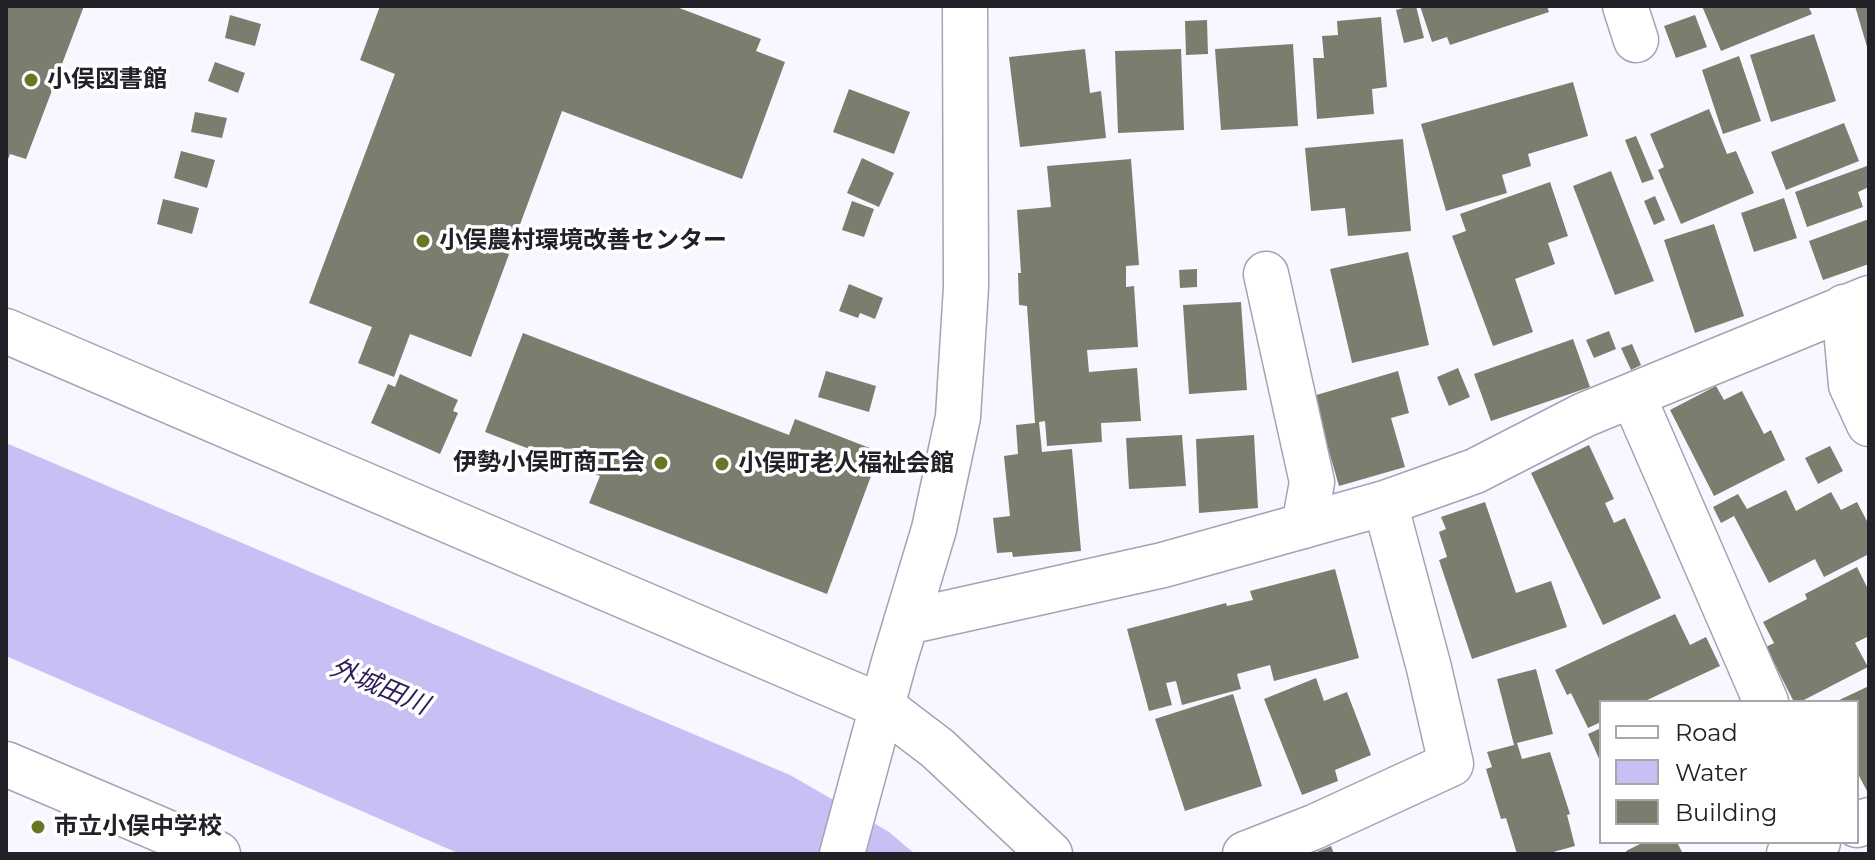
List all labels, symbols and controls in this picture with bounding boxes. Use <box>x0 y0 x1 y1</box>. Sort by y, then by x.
place label: 小俣図書館 <box>47 66 167 94</box>
marker: 小俣図書館 <box>22 71 40 89</box>
place label: 小俣農村環境改善センター <box>439 227 727 255</box>
marker: 小俣農村環境改善センター <box>414 232 432 250</box>
place label: 伊勢小俣町商工会 <box>453 449 645 477</box>
place label: 小俣町老人福祉会館 <box>738 450 954 478</box>
marker: 伊勢小俣町商工会 <box>652 454 670 472</box>
marker: 小俣町老人福祉会館 <box>713 455 731 473</box>
water label: 外城田川 <box>325 652 433 722</box>
legend <box>1599 700 1859 844</box>
text: Road <box>1675 718 1738 747</box>
text: Water <box>1675 758 1748 787</box>
text: Building <box>1675 798 1778 827</box>
place label: 市立小俣中学校 <box>54 813 222 841</box>
marker: 市立小俣中学校 <box>29 818 47 836</box>

